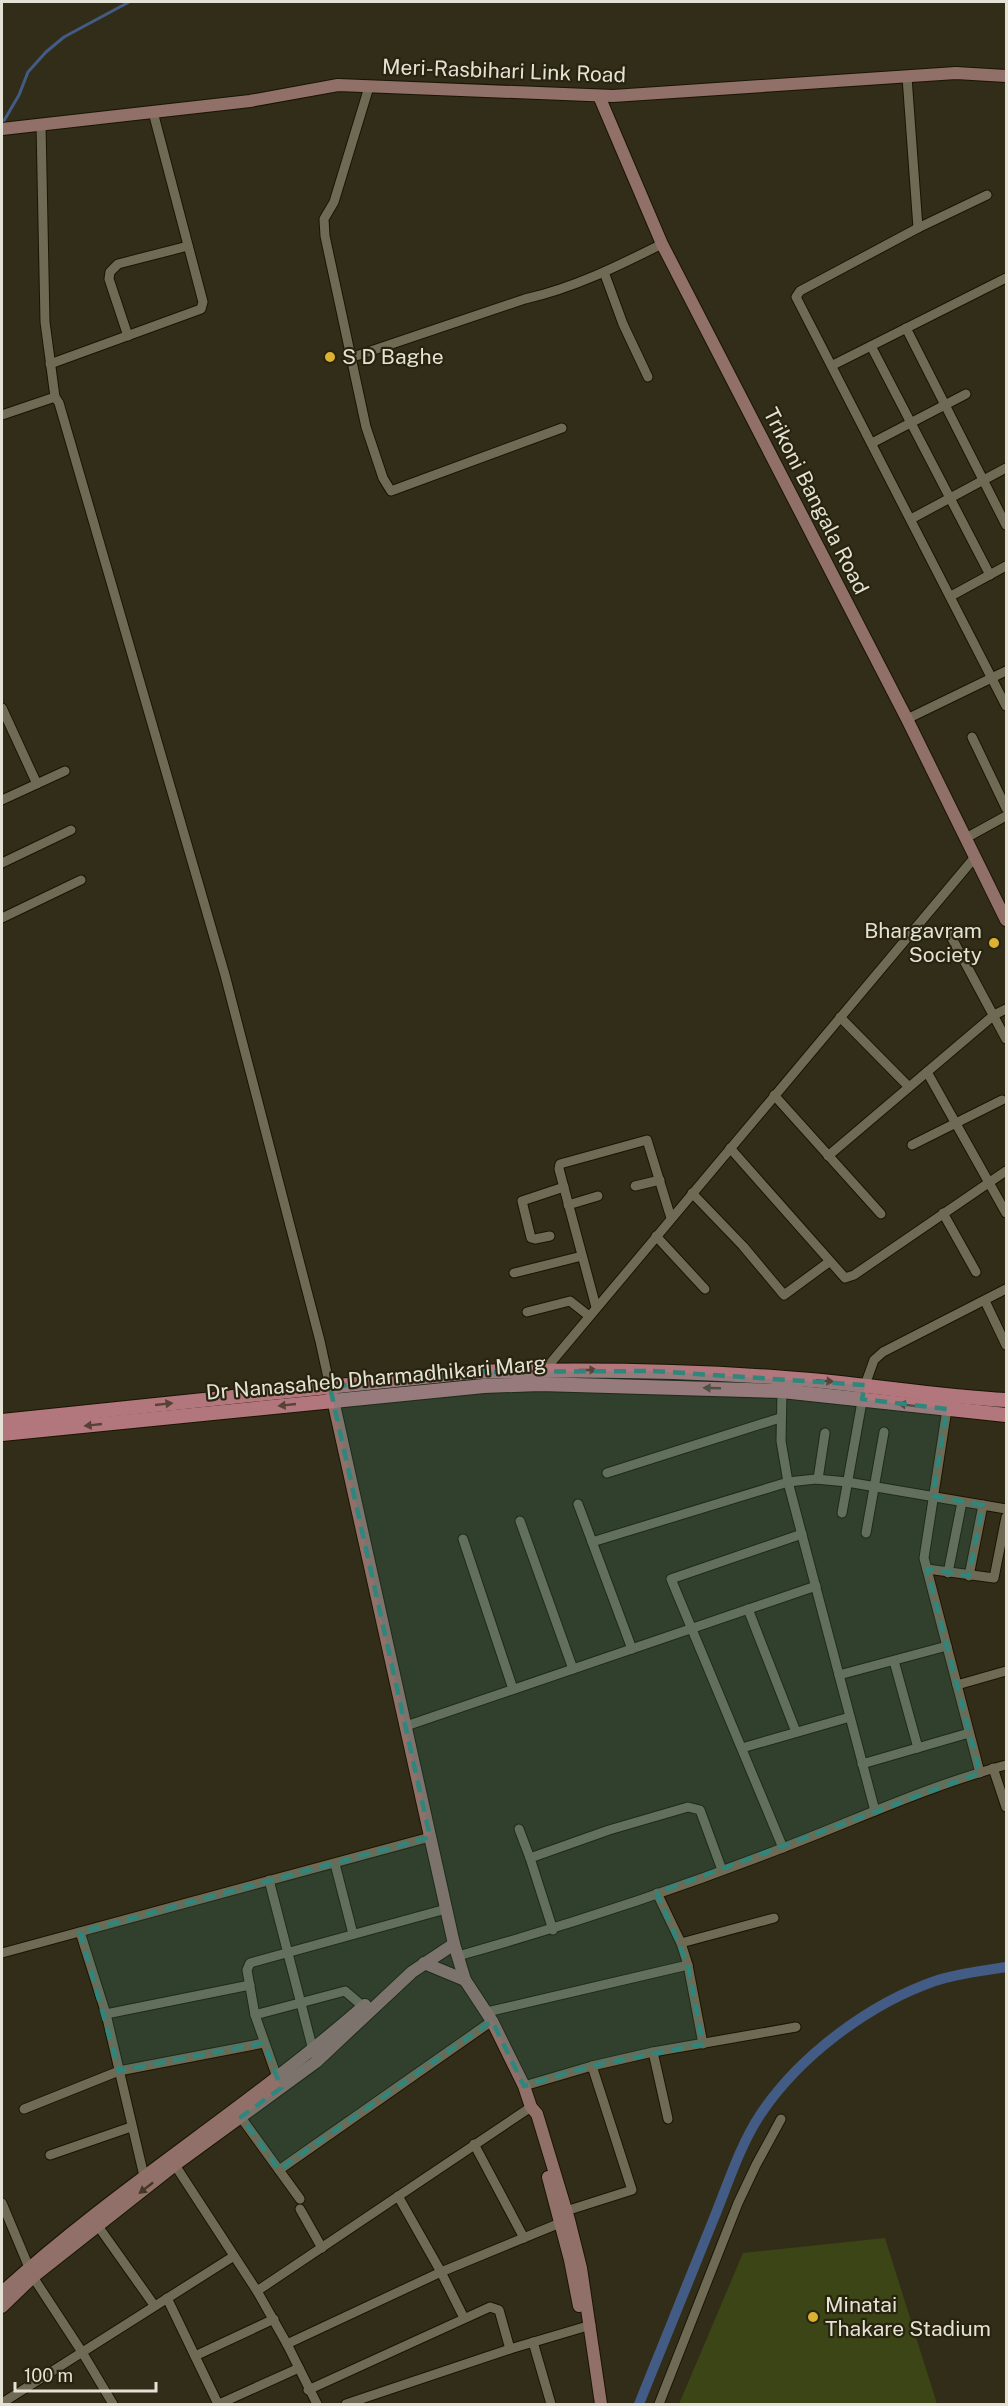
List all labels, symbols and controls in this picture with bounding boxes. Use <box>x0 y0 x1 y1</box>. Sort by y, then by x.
street label: Meri-Rasbihari Link Road <box>382 54 626 87</box>
place label: S D Baghe <box>342 344 444 369</box>
marker: S D Baghe <box>323 350 337 364</box>
street label: Trikoni Bangala Road <box>759 403 874 598</box>
place label: Bhargavram Society <box>864 918 982 967</box>
marker: Bhargavram Society <box>987 936 1001 950</box>
street label: Dr Nanasaheb Dharmadhikari Marg <box>205 1350 547 1405</box>
one-way arrow <box>579 1365 598 1375</box>
one-way arrow <box>816 1376 835 1386</box>
one-way arrow <box>703 1384 722 1393</box>
one-way arrow <box>155 1399 174 1409</box>
one-way arrow <box>278 1400 297 1410</box>
one-way arrow <box>897 1400 916 1409</box>
one-way arrow <box>84 1420 103 1430</box>
one-way arrow <box>138 2182 153 2194</box>
place label: Minatai Thakare Stadium <box>825 2292 991 2341</box>
marker: Minatai Thakare Stadium <box>806 2310 820 2324</box>
scale bar <box>15 2355 156 2393</box>
text: 100 m <box>24 2365 73 2386</box>

